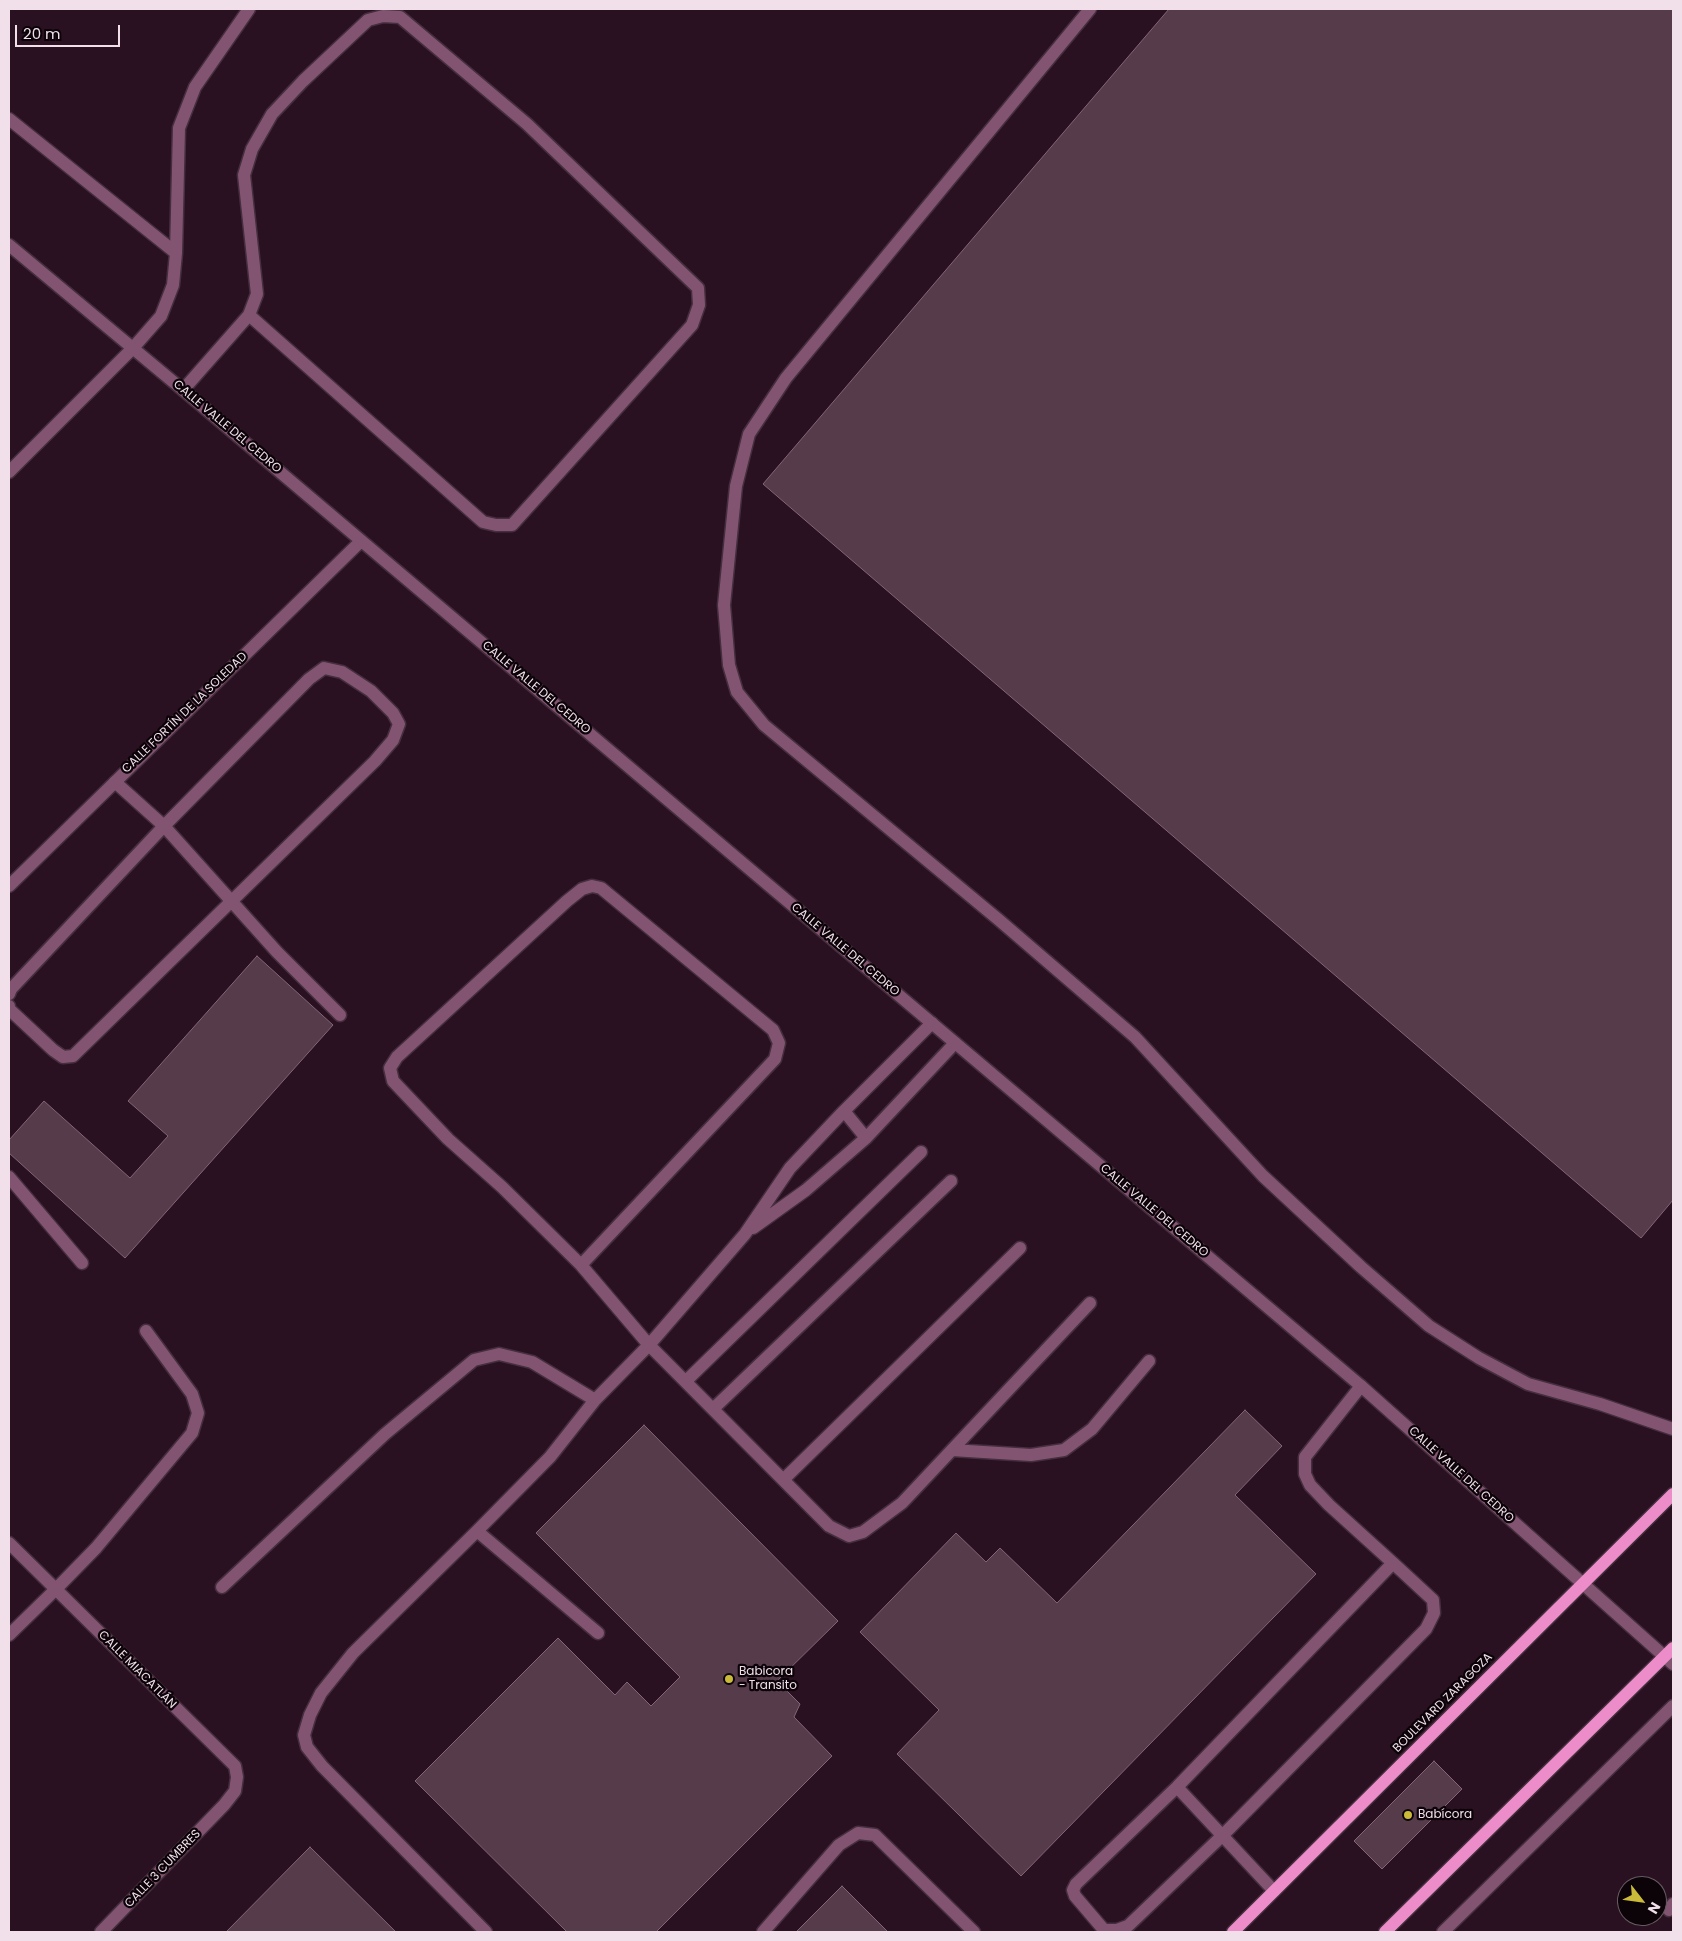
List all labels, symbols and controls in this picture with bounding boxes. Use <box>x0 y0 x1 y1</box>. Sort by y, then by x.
scale bar <box>18 15 122 47</box>
text: 20 m <box>23 23 61 44</box>
street label: CALLE VALLE DEL CEDRO <box>170 378 284 476</box>
street label: CALLE VALLE DEL CEDRO <box>479 639 593 737</box>
street label: CALLE FORTÍN DE LA SOLEDAD <box>120 649 250 777</box>
street label: CALLE VALLE DEL CEDRO <box>788 901 902 999</box>
street label: CALLE VALLE DEL CEDRO <box>1097 1162 1211 1260</box>
street label: CALLE VALLE DEL CEDRO <box>1405 1424 1517 1526</box>
street label: CALLE MIACATLÁN <box>95 1628 179 1712</box>
street label: BOULEVARD ZARAGOZA <box>1390 1650 1496 1756</box>
place label: Babicora - Transito <box>739 1665 797 1693</box>
marker: Babicora - Transito <box>723 1673 735 1685</box>
place label: Babícora <box>1418 1808 1472 1822</box>
marker: Babícora <box>1402 1809 1414 1821</box>
street label: CALLE 3 CUMBRES <box>122 1827 204 1911</box>
north arrow <box>1617 1876 1667 1926</box>
text: N <box>1643 1898 1665 1918</box>

